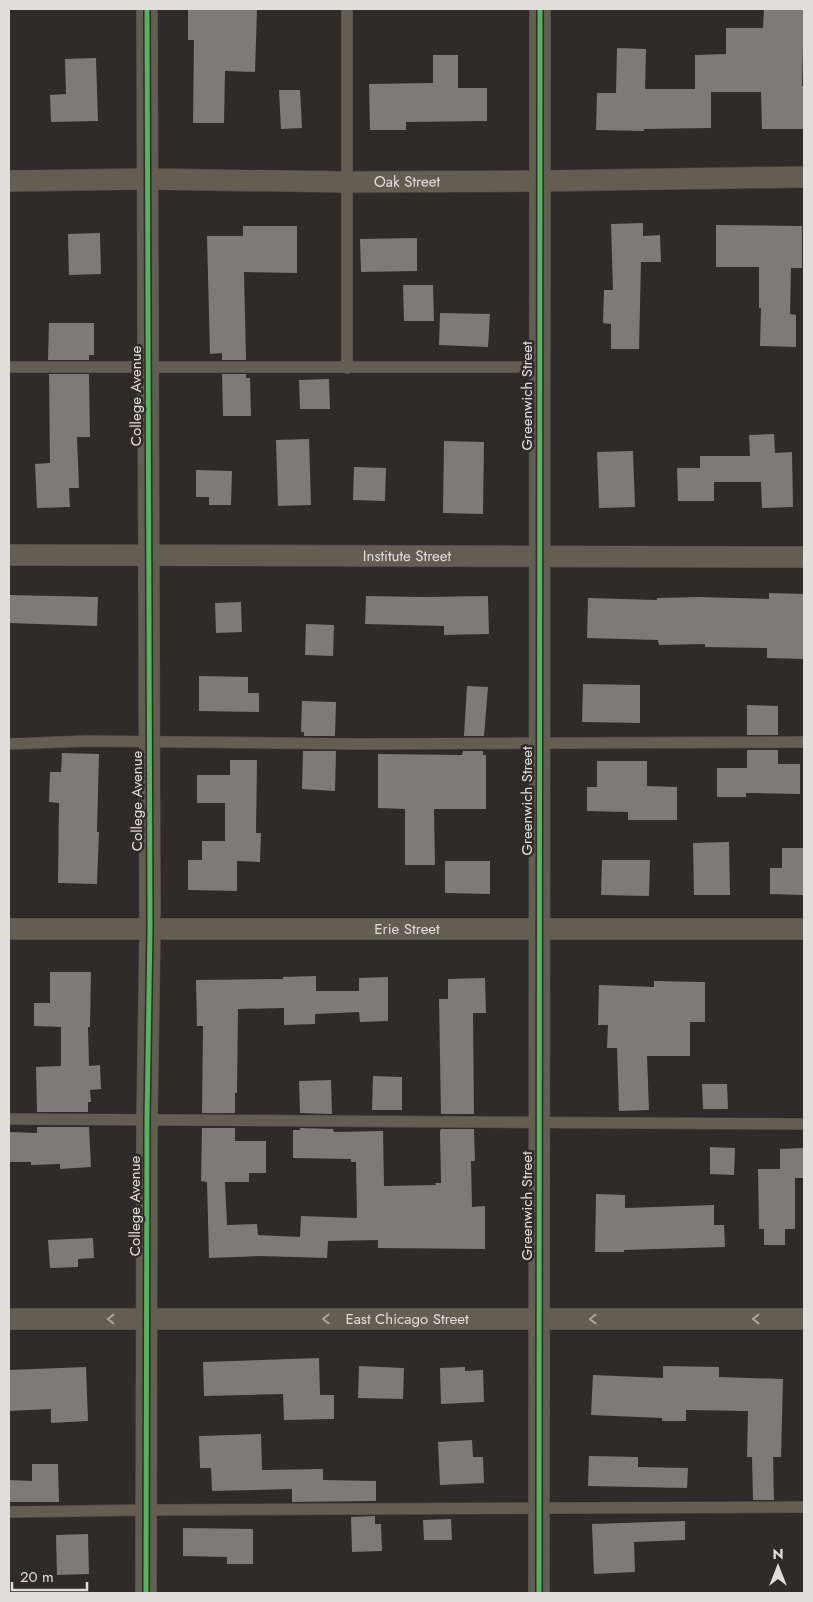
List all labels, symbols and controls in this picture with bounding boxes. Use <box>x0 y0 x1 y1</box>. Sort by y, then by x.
street label: Oak Street <box>374 171 440 193</box>
street label: Greenwich Street <box>516 341 538 451</box>
street label: College Avenue <box>125 345 147 446</box>
street label: Institute Street <box>363 545 452 567</box>
street label: Greenwich Street <box>516 746 538 856</box>
street label: College Avenue <box>126 750 148 851</box>
street label: Erie Street <box>374 918 440 940</box>
street label: Greenwich Street <box>516 1151 538 1261</box>
street label: College Avenue <box>124 1155 146 1256</box>
street label: East Chicago Street <box>345 1308 469 1330</box>
one-way arrow <box>106 1314 114 1324</box>
one-way arrow <box>321 1314 329 1324</box>
one-way arrow <box>589 1314 596 1324</box>
one-way arrow <box>751 1314 759 1324</box>
north arrow <box>753 1542 803 1592</box>
text: N <box>772 1544 784 1564</box>
scale bar <box>12 1560 88 1592</box>
text: 20 m <box>20 1566 54 1588</box>

